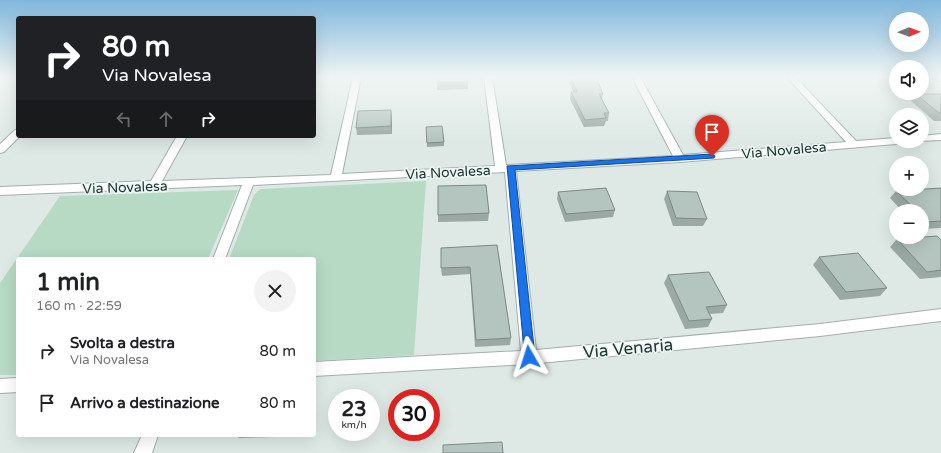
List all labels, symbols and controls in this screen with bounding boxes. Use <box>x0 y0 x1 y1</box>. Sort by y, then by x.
north arrow <box>889 12 929 52</box>
map controls <box>889 12 929 244</box>
text: 80 m <box>102 30 170 64</box>
icon: right <box>36 32 88 84</box>
button: sound <box>889 60 929 100</box>
text: Via Novalesa <box>102 64 212 86</box>
icon: left <box>113 108 135 130</box>
icon: ahead <box>155 108 177 130</box>
icon: right <box>197 108 219 130</box>
button: layers <box>889 108 929 148</box>
pin <box>695 115 729 156</box>
icon: arrive <box>701 121 723 143</box>
street label: Via Novalesa <box>741 138 827 163</box>
button: + <box>889 156 929 196</box>
street label: Via Novalesa <box>405 162 491 183</box>
street label: Via Novalesa <box>82 178 168 197</box>
button: − <box>889 204 929 244</box>
text: 1 min <box>36 268 100 297</box>
button: close <box>254 270 296 312</box>
text: 160 m · 22:59 <box>36 298 122 314</box>
text: Svolta a destra <box>70 334 175 352</box>
street label: Via Venaria <box>582 334 674 363</box>
position arrow <box>508 336 550 378</box>
icon: right <box>36 340 58 362</box>
text: 80 m <box>259 342 296 360</box>
text: Via Novalesa <box>70 352 149 368</box>
speed limit sign: 30 <box>388 389 440 441</box>
icon: arrive <box>36 392 58 414</box>
text: Arrivo a destinazione <box>70 394 220 412</box>
text: 80 m <box>259 394 296 412</box>
text: 23 <box>341 398 367 422</box>
text: km/h <box>341 419 367 431</box>

